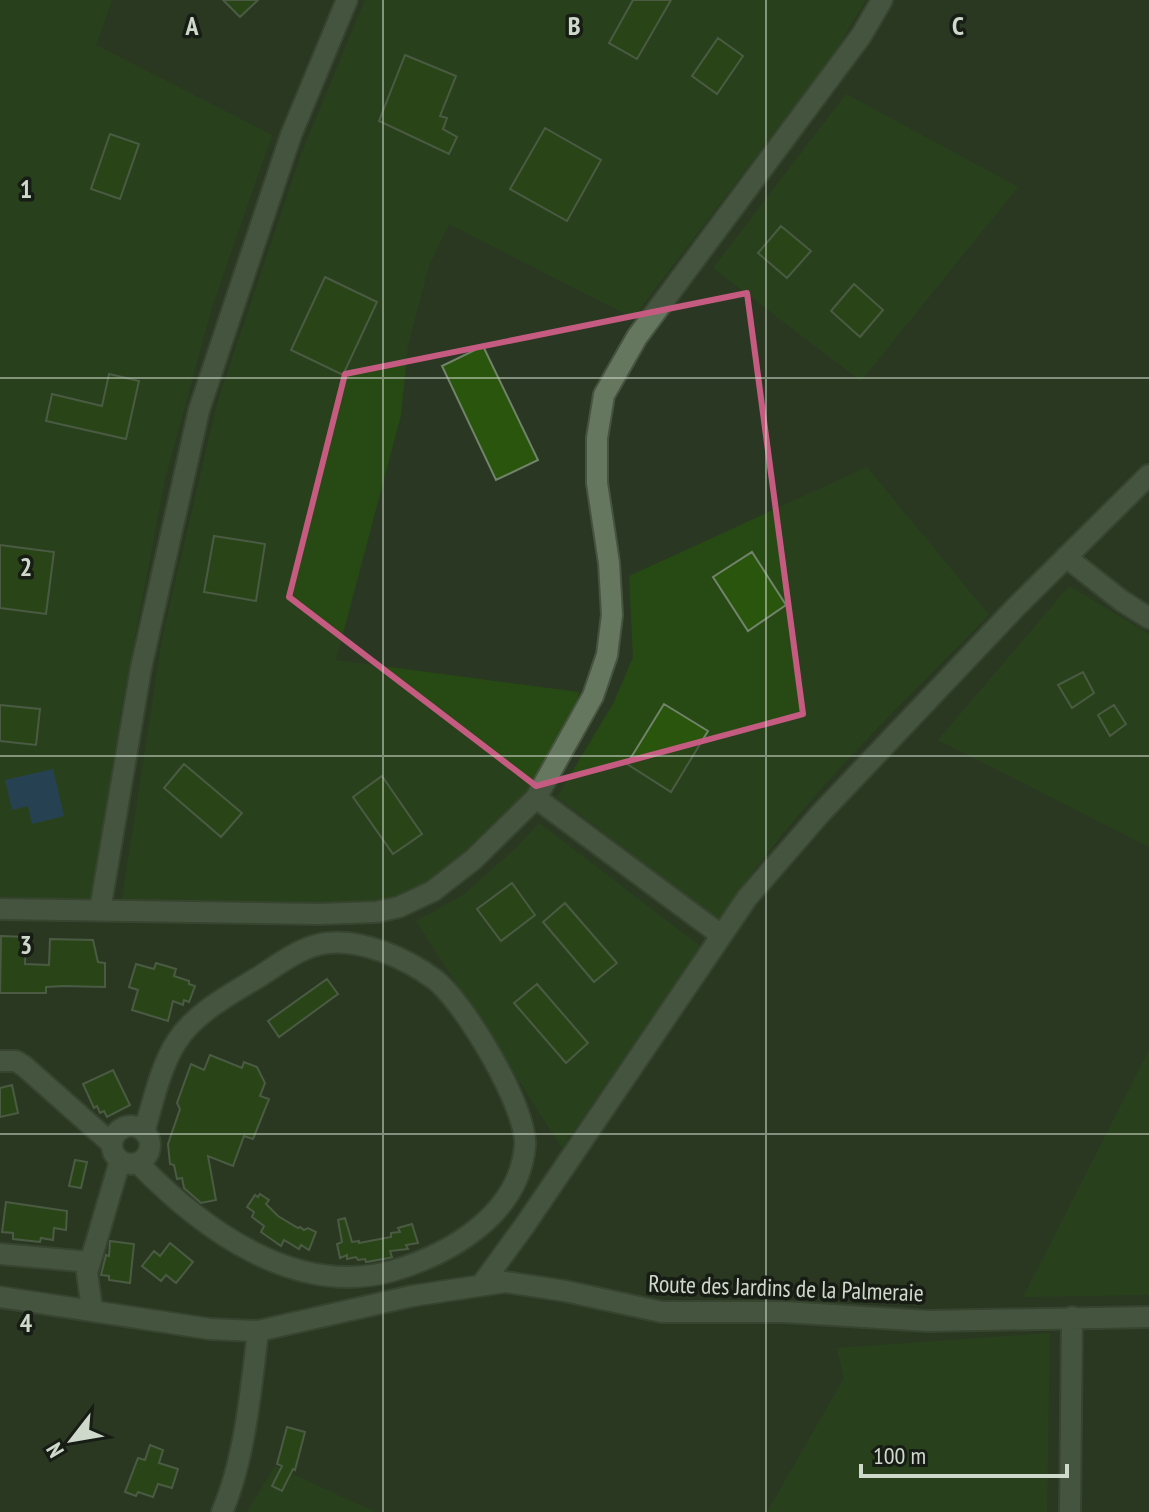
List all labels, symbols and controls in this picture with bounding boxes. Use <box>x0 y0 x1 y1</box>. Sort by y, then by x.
text: A <box>184 9 199 42</box>
text: B <box>568 9 581 42</box>
text: C <box>952 9 964 42</box>
text: 1 <box>20 172 32 205</box>
text: 2 <box>20 550 32 583</box>
text: 3 <box>20 928 32 961</box>
street label: Route des Jardins de la Palmeraie <box>648 1268 924 1308</box>
text: 4 <box>20 1306 33 1339</box>
north arrow <box>32 1400 112 1480</box>
scale bar <box>861 1428 1067 1478</box>
text: N <box>40 1438 70 1463</box>
text: 100 m <box>873 1440 926 1471</box>

